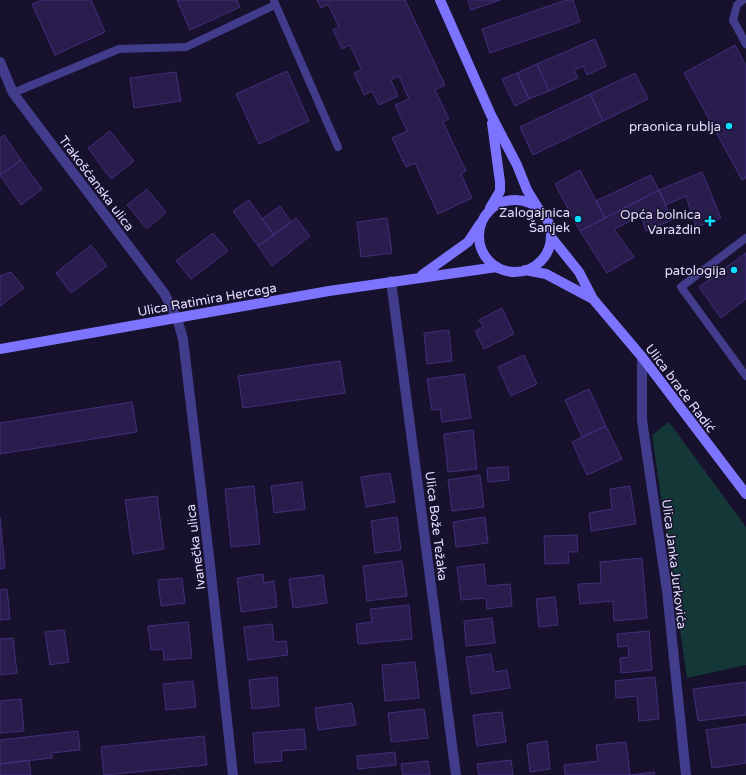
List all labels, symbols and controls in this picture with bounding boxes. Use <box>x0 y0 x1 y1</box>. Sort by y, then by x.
place label: praonica rublja <box>629 119 721 135</box>
marker: praonica rublja <box>724 121 734 131</box>
street label: Trakošćanska ulica <box>55 133 137 234</box>
place label: Zalogajnica Šanjek <box>499 205 570 236</box>
place label: Opća bolnica Varaždin <box>620 207 701 238</box>
marker: Zalogajnica Šanjek <box>573 214 583 224</box>
marker: Opća bolnica Varaždin <box>704 215 716 227</box>
place label: patologija <box>665 263 726 279</box>
marker: patologija <box>729 265 739 275</box>
street label: Ulica Ratimira Hercega <box>136 280 278 320</box>
street label: Ulica braće Radić <box>642 341 719 436</box>
street label: Ulica Bože Težaka <box>421 470 451 582</box>
street label: Ulica Janka Jurkovića <box>658 498 690 630</box>
street label: Ivanečka ulica <box>183 503 209 591</box>

